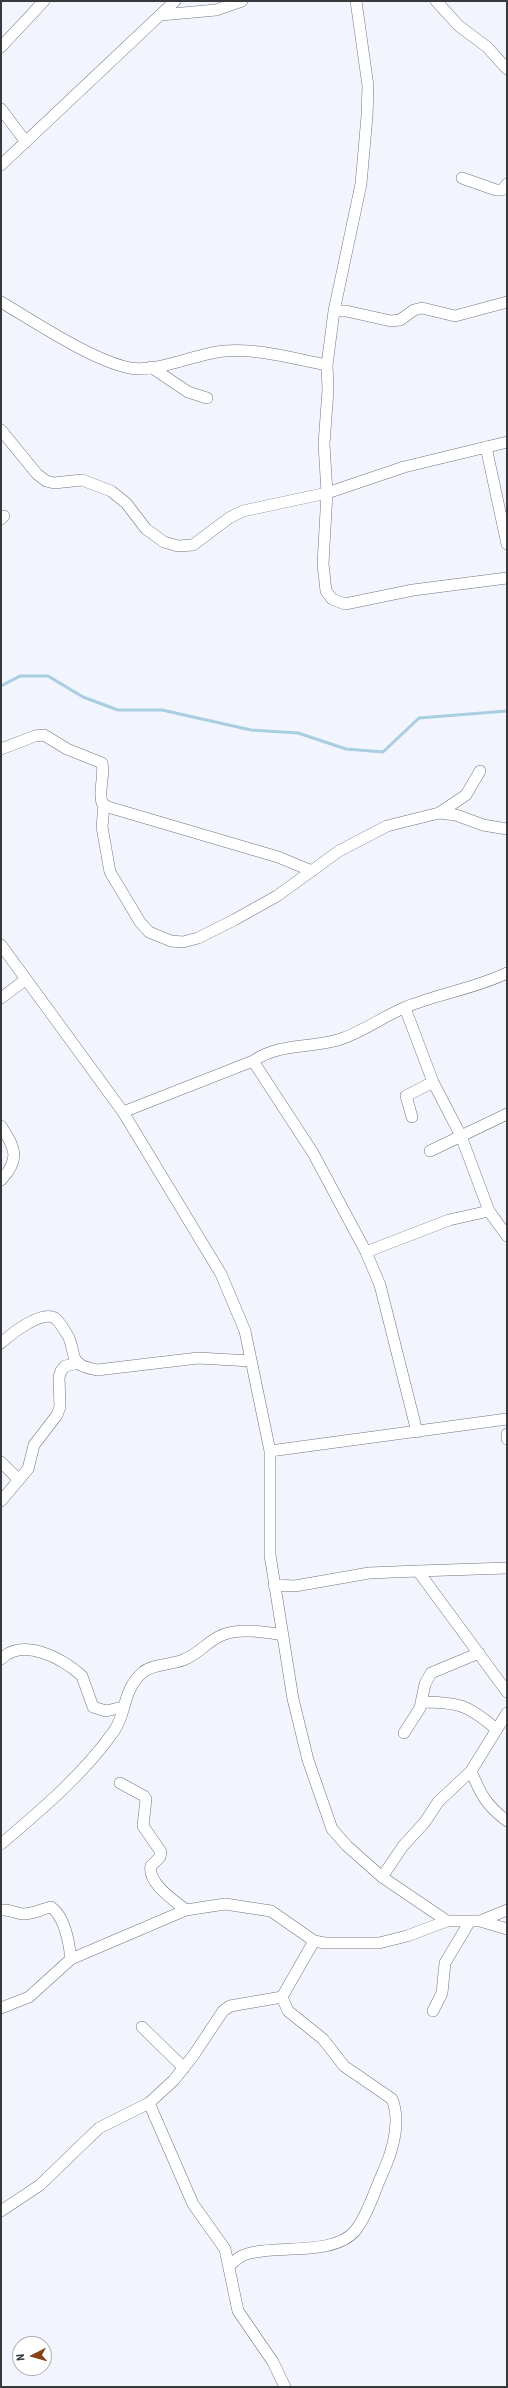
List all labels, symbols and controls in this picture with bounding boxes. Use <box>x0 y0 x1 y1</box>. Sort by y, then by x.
north arrow <box>12 2336 52 2376</box>
text: N <box>14 2353 27 2361</box>

